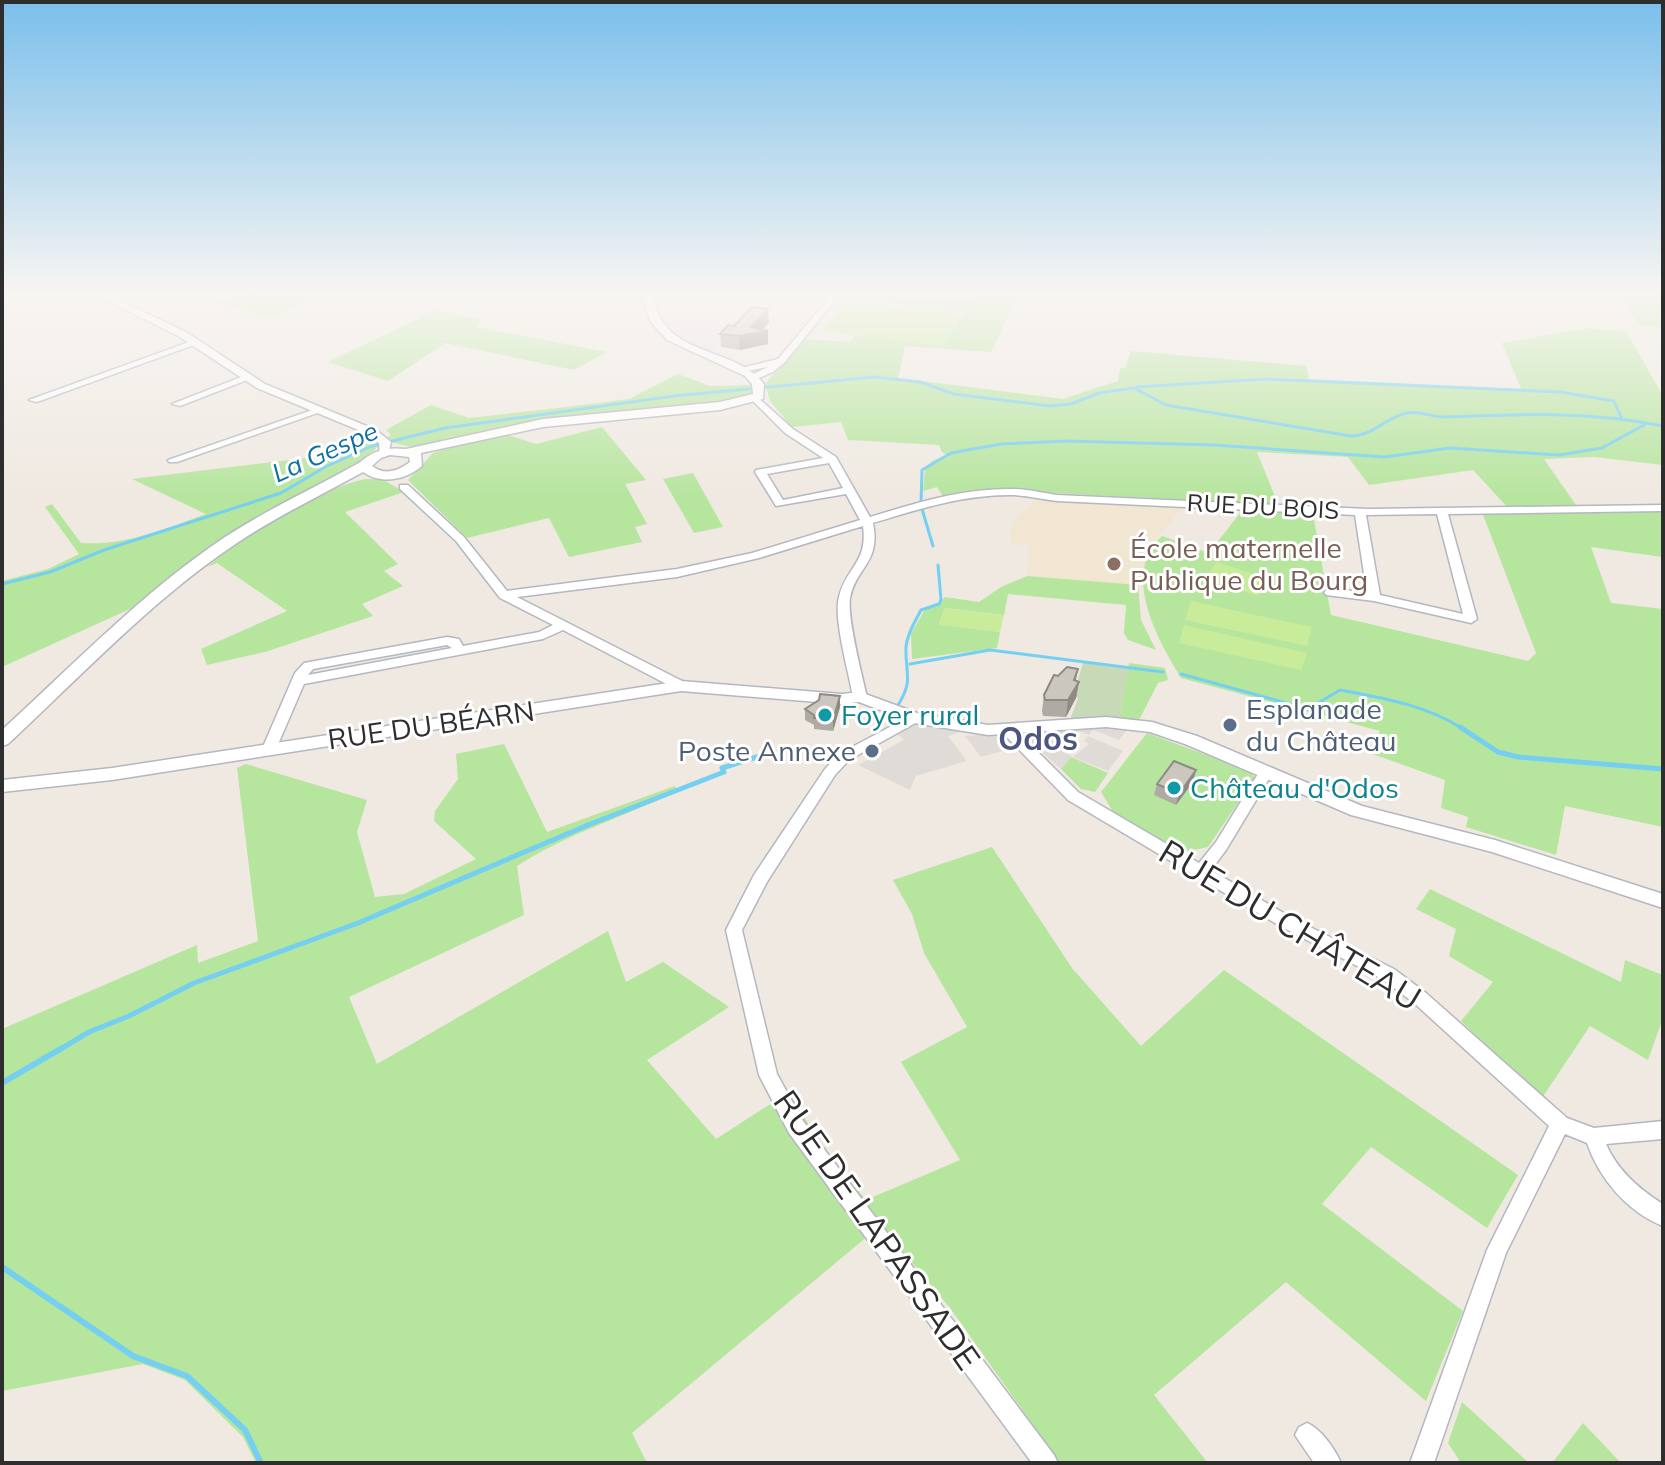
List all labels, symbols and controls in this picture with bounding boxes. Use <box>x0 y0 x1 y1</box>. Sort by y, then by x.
water label: La Gespe <box>267 414 383 489</box>
street label: RUE DU BOIS <box>1186 487 1340 525</box>
place label: École maternelle Publique du Bourg <box>1130 530 1368 597</box>
marker: École maternelle Publique du Bourg <box>1105 555 1123 573</box>
place label: Esplanade du Château <box>1246 691 1396 758</box>
street label: RUE DU BÉARN <box>325 693 536 756</box>
place label: Foyer rural <box>841 697 979 732</box>
marker: Foyer rural <box>816 706 834 724</box>
marker: Esplanade du Château <box>1221 716 1239 734</box>
district label: Odos <box>998 718 1078 758</box>
place label: Poste Annexe <box>678 733 856 768</box>
marker: Poste Annexe <box>863 742 881 760</box>
place label: Château d'Odos <box>1190 770 1399 805</box>
marker: Château d'Odos <box>1165 779 1183 797</box>
street label: RUE DU CHÂTEAU <box>1152 829 1429 1020</box>
street label: RUE DE LAPASSADE <box>765 1082 990 1378</box>

